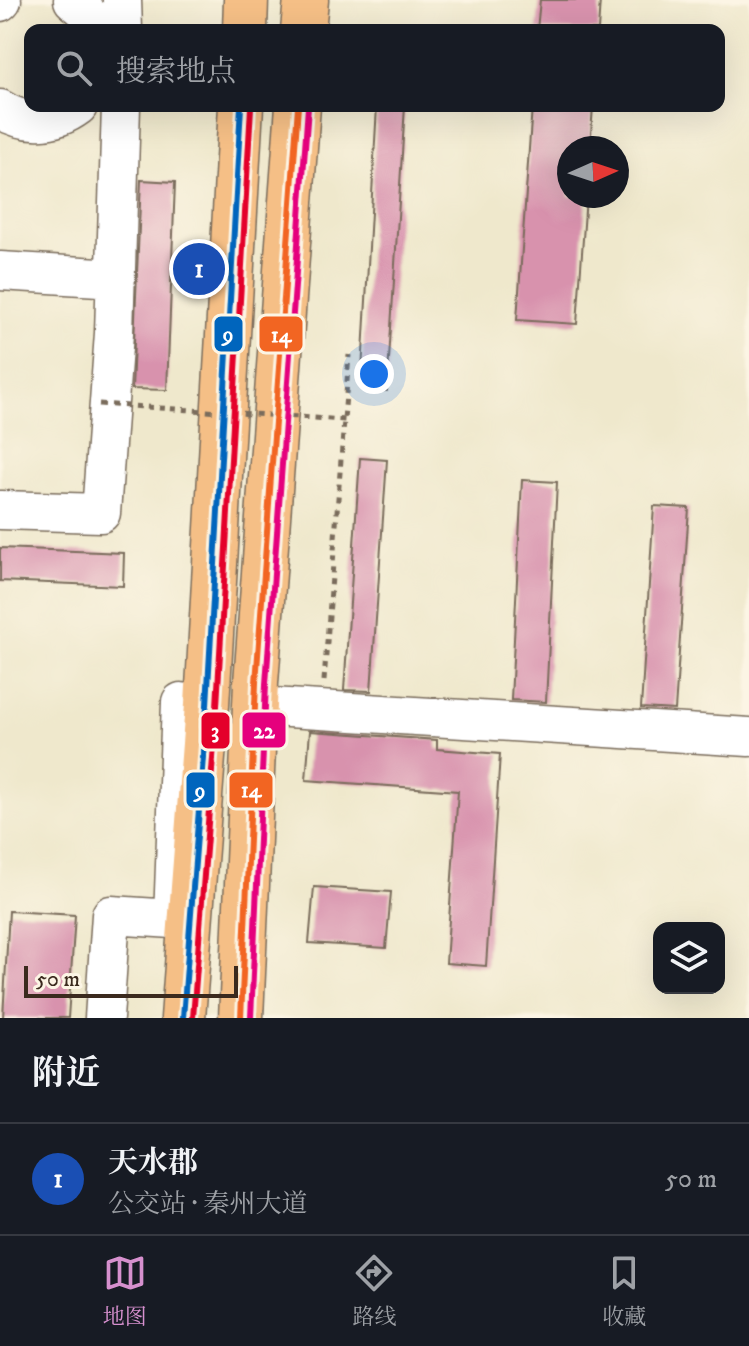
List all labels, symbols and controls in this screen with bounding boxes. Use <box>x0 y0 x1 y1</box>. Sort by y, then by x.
search box <box>24 24 725 112</box>
icon: search <box>52 46 96 90</box>
text: 搜索地点 <box>116 54 236 91</box>
north arrow <box>557 136 629 208</box>
pin: 1 <box>173 239 225 299</box>
line badge: 9 <box>213 315 244 353</box>
line badge: 14 <box>258 315 304 353</box>
text: 9 <box>221 322 234 349</box>
text: 14 <box>271 322 293 349</box>
your location <box>354 354 394 394</box>
line badge: 3 <box>200 711 231 750</box>
line badge: 22 <box>241 711 287 749</box>
text: 3 <box>211 718 219 745</box>
text: 22 <box>253 718 276 745</box>
line badge: 9 <box>185 771 216 809</box>
line badge: 14 <box>228 771 274 809</box>
text: 14 <box>241 777 263 804</box>
text: 9 <box>193 778 206 805</box>
map controls <box>653 922 725 994</box>
button: layers <box>653 922 725 994</box>
scale bar <box>24 962 238 998</box>
text: 50 m <box>36 966 80 993</box>
text: 附近 <box>32 1053 100 1095</box>
text: 天水郡 <box>108 1145 198 1182</box>
text: 1 <box>53 1163 63 1196</box>
text: 50 m <box>665 1163 717 1196</box>
text: 公交站 · 秦州大道 <box>108 1188 307 1221</box>
tab: 地图 <box>103 1251 147 1331</box>
tab: 路线 <box>352 1251 396 1331</box>
tab: 收藏 <box>602 1251 646 1331</box>

